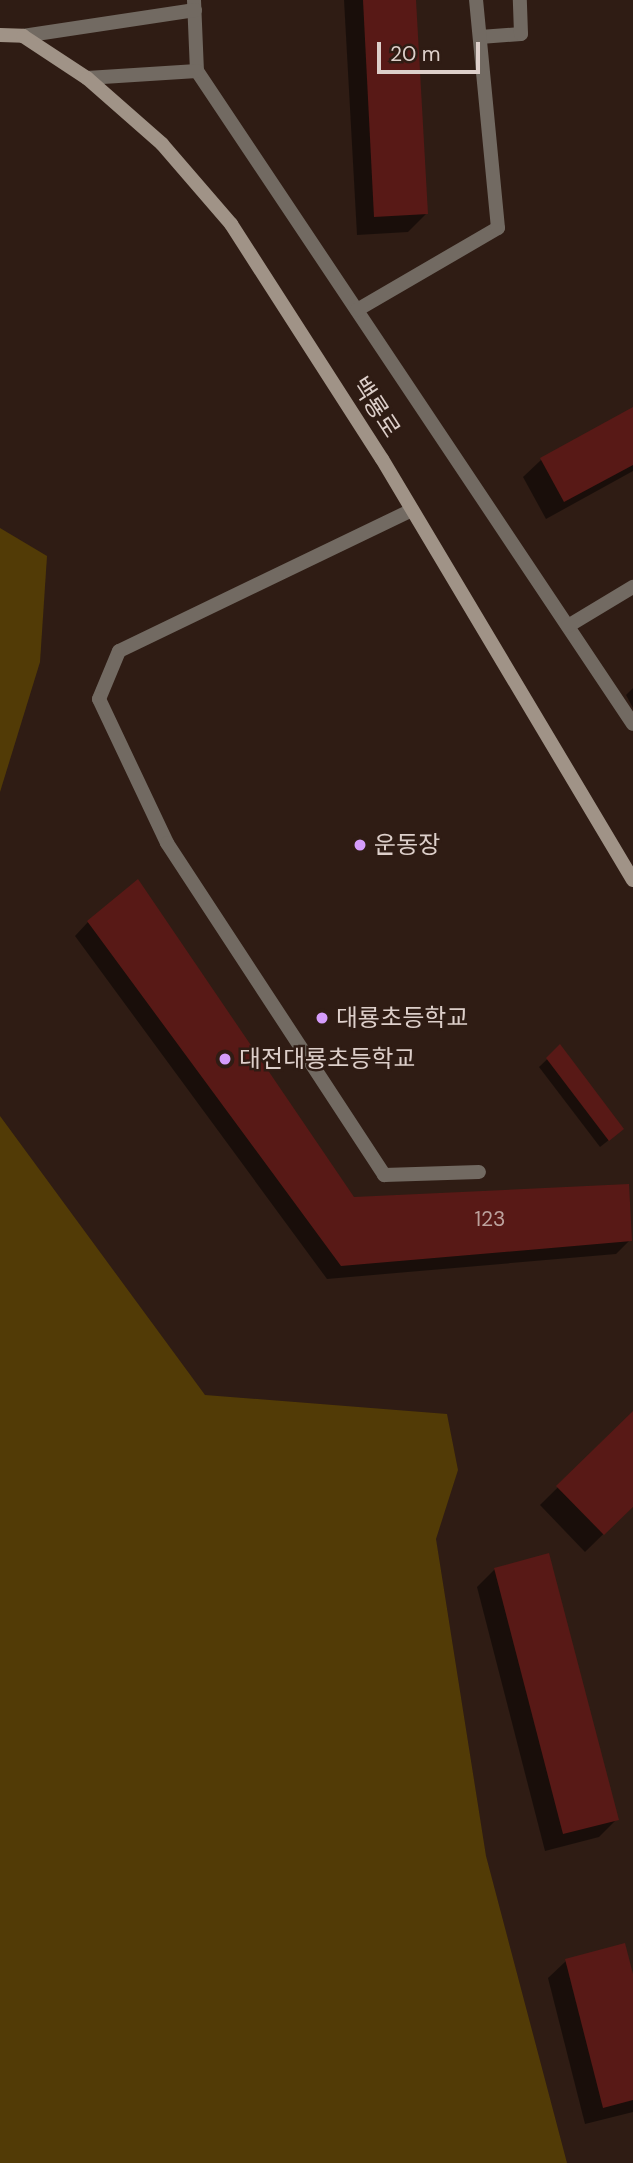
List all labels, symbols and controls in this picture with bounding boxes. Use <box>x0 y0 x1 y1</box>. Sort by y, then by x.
scale bar <box>381 28 484 72</box>
text: 20 m <box>390 40 441 68</box>
street label: 백룡로 <box>346 371 406 443</box>
place label: 운동장 <box>374 831 440 859</box>
marker: 운동장 <box>352 837 368 853</box>
place label: 대룡초등학교 <box>336 1004 468 1032</box>
marker: 대룡초등학교 <box>314 1010 330 1026</box>
place label: 대전대룡초등학교 <box>239 1045 416 1073</box>
marker: 대전대룡초등학교 <box>217 1051 233 1067</box>
house number: 123 <box>474 1206 506 1232</box>

